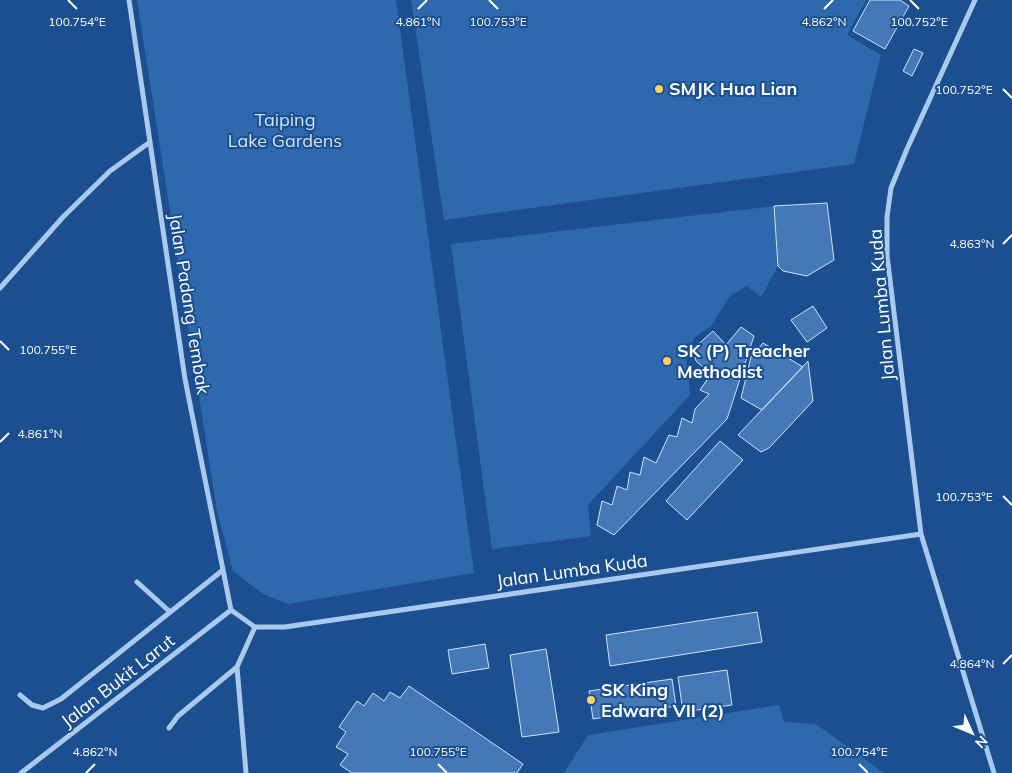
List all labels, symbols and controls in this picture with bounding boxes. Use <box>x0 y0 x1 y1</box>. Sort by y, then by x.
text: 100.754°E <box>48 14 106 29</box>
text: 4.861°N <box>396 14 440 29</box>
text: 100.753°E <box>469 14 527 29</box>
text: 4.862°N <box>802 14 846 29</box>
text: 100.752°E <box>890 14 948 29</box>
place label: SMJK Hua Lian <box>669 77 797 100</box>
text: 100.752°E <box>935 82 993 97</box>
marker: SMJK Hua Lian <box>653 83 665 95</box>
park label: Taiping Lake Gardens <box>228 108 342 152</box>
street label: Jalan Padang Tembak <box>164 212 215 397</box>
street label: Jalan Lumba Kuda <box>863 228 900 382</box>
text: 4.863°N <box>950 236 994 251</box>
place label: SK (P) Treacher Methodist <box>677 339 811 383</box>
text: 100.755°E <box>19 342 77 357</box>
marker: SK (P) Treacher Methodist <box>661 355 673 367</box>
text: 4.861°N <box>18 426 62 441</box>
text: 100.753°E <box>935 489 993 504</box>
street label: Jalan Lumba Kuda <box>495 549 649 592</box>
street label: Jalan Bukit Larut <box>56 629 179 732</box>
text: 4.864°N <box>950 656 994 671</box>
place label: SK King Edward VII (2) <box>601 678 724 722</box>
marker: SK King Edward VII (2) <box>585 694 597 706</box>
north arrow <box>947 708 997 758</box>
text: N <box>971 732 991 752</box>
text: 4.862°N <box>73 744 117 759</box>
text: 100.755°E <box>409 744 467 759</box>
text: 100.754°E <box>830 744 888 759</box>

